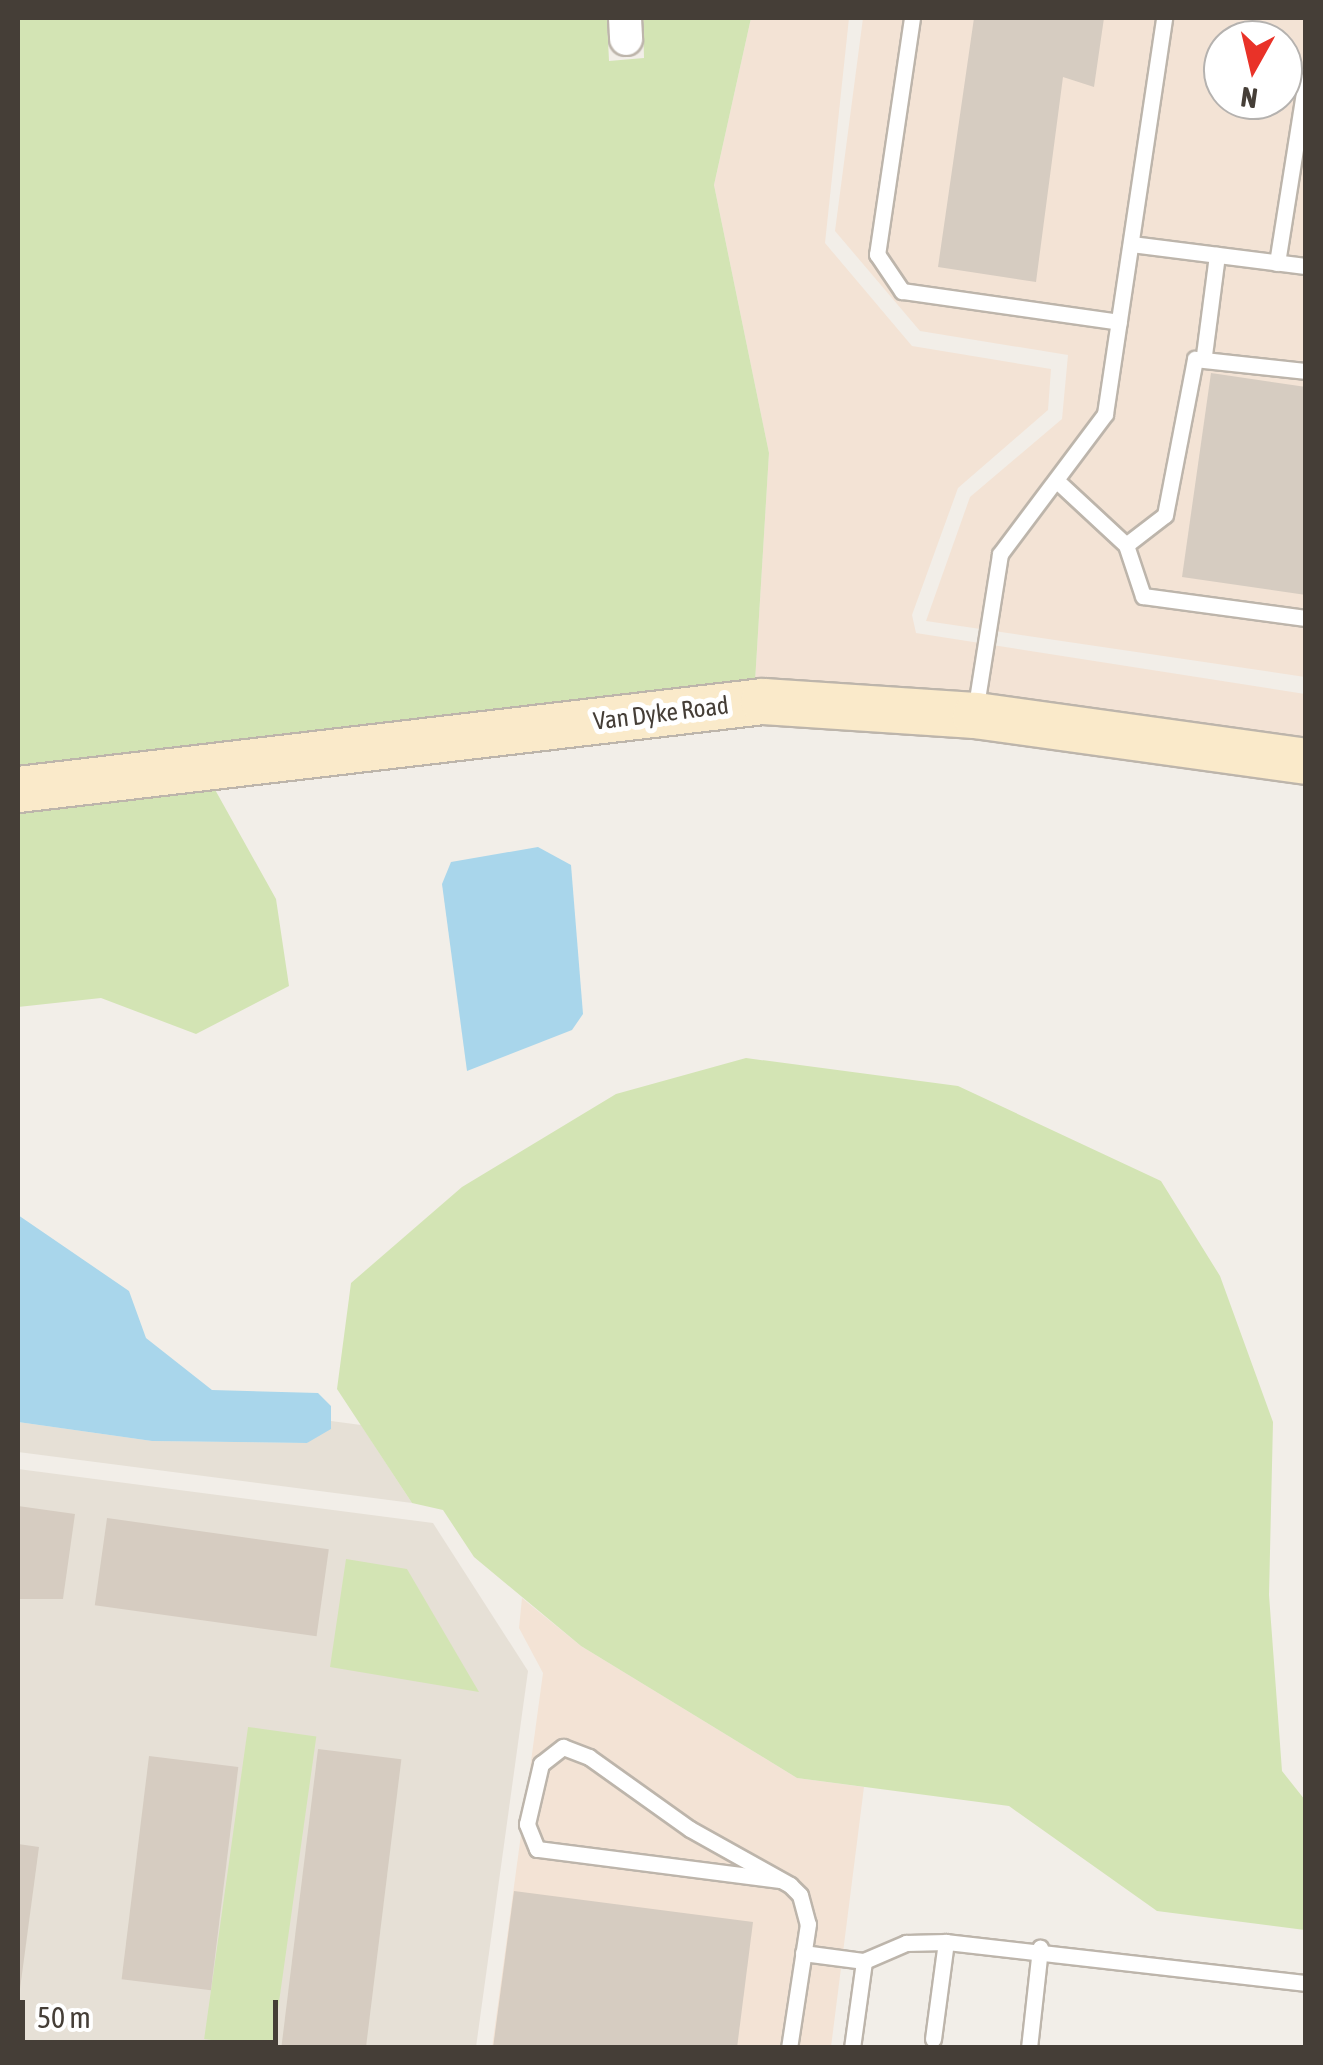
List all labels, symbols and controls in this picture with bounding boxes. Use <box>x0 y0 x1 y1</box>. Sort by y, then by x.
north arrow <box>1203 20 1303 120</box>
text: N <box>1239 81 1260 115</box>
street label: Van Dyke Road <box>592 690 730 736</box>
scale bar <box>25 1980 282 2042</box>
text: 50 m <box>37 2000 91 2034</box>

